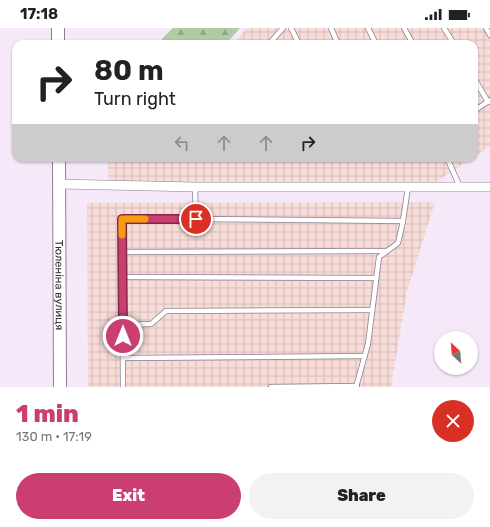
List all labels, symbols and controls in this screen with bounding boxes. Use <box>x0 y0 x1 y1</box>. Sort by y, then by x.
text: 17:18 <box>20 5 58 23</box>
text: 80 m <box>94 54 164 87</box>
icon: right <box>28 56 80 108</box>
text: Turn right <box>94 88 176 110</box>
icon: left <box>171 132 193 154</box>
icon: ahead <box>213 132 235 154</box>
icon: ahead <box>255 132 277 154</box>
icon: right <box>297 132 319 154</box>
pin <box>179 202 213 236</box>
icon: arrive <box>185 208 207 230</box>
street label: Тюленіна вулиця <box>53 240 66 330</box>
position arrow <box>102 315 144 357</box>
north arrow <box>434 331 478 375</box>
map controls <box>434 331 478 375</box>
text: 1 min <box>16 400 79 428</box>
button: close <box>432 400 474 442</box>
text: 130 m · 17:19 <box>16 429 92 444</box>
button: Exit <box>16 473 241 519</box>
button: Share <box>249 473 474 519</box>

